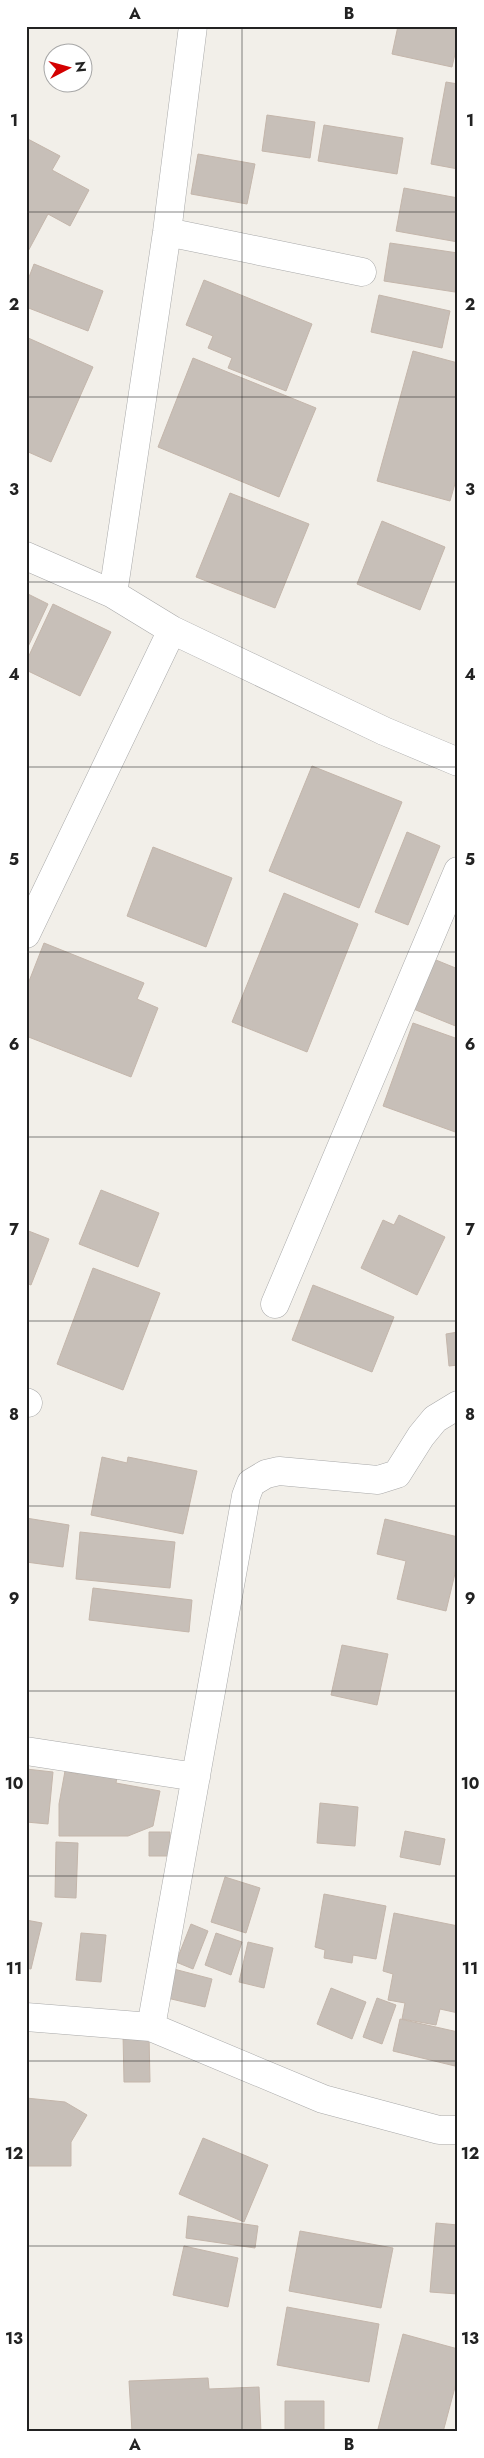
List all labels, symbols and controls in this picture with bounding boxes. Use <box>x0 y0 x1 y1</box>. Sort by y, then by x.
text: A <box>128 2 141 25</box>
text: B <box>344 2 354 25</box>
north arrow <box>42 42 92 92</box>
text: N <box>70 60 91 73</box>
text: 1 <box>10 109 18 132</box>
text: 1 <box>466 109 474 132</box>
text: 2 <box>9 293 19 316</box>
text: 2 <box>465 293 475 316</box>
text: 3 <box>9 478 19 501</box>
text: 3 <box>465 478 475 501</box>
text: 4 <box>8 663 20 686</box>
text: 4 <box>464 663 476 686</box>
text: 5 <box>9 848 19 871</box>
text: 5 <box>465 848 475 871</box>
text: 6 <box>9 1033 19 1056</box>
text: 6 <box>465 1033 475 1056</box>
text: 7 <box>9 1218 19 1241</box>
text: 7 <box>465 1218 475 1241</box>
text: 8 <box>9 1403 19 1426</box>
text: 8 <box>465 1403 475 1426</box>
text: 9 <box>9 1587 19 1610</box>
text: 9 <box>465 1587 475 1610</box>
text: 10 <box>5 1772 23 1795</box>
text: 10 <box>461 1772 479 1795</box>
text: 11 <box>6 1957 22 1980</box>
text: 11 <box>462 1957 478 1980</box>
text: 12 <box>5 2142 23 2165</box>
text: 12 <box>461 2142 479 2165</box>
text: 13 <box>5 2327 23 2350</box>
text: 13 <box>461 2327 479 2350</box>
text: A <box>128 2433 141 2456</box>
text: B <box>344 2433 354 2456</box>

